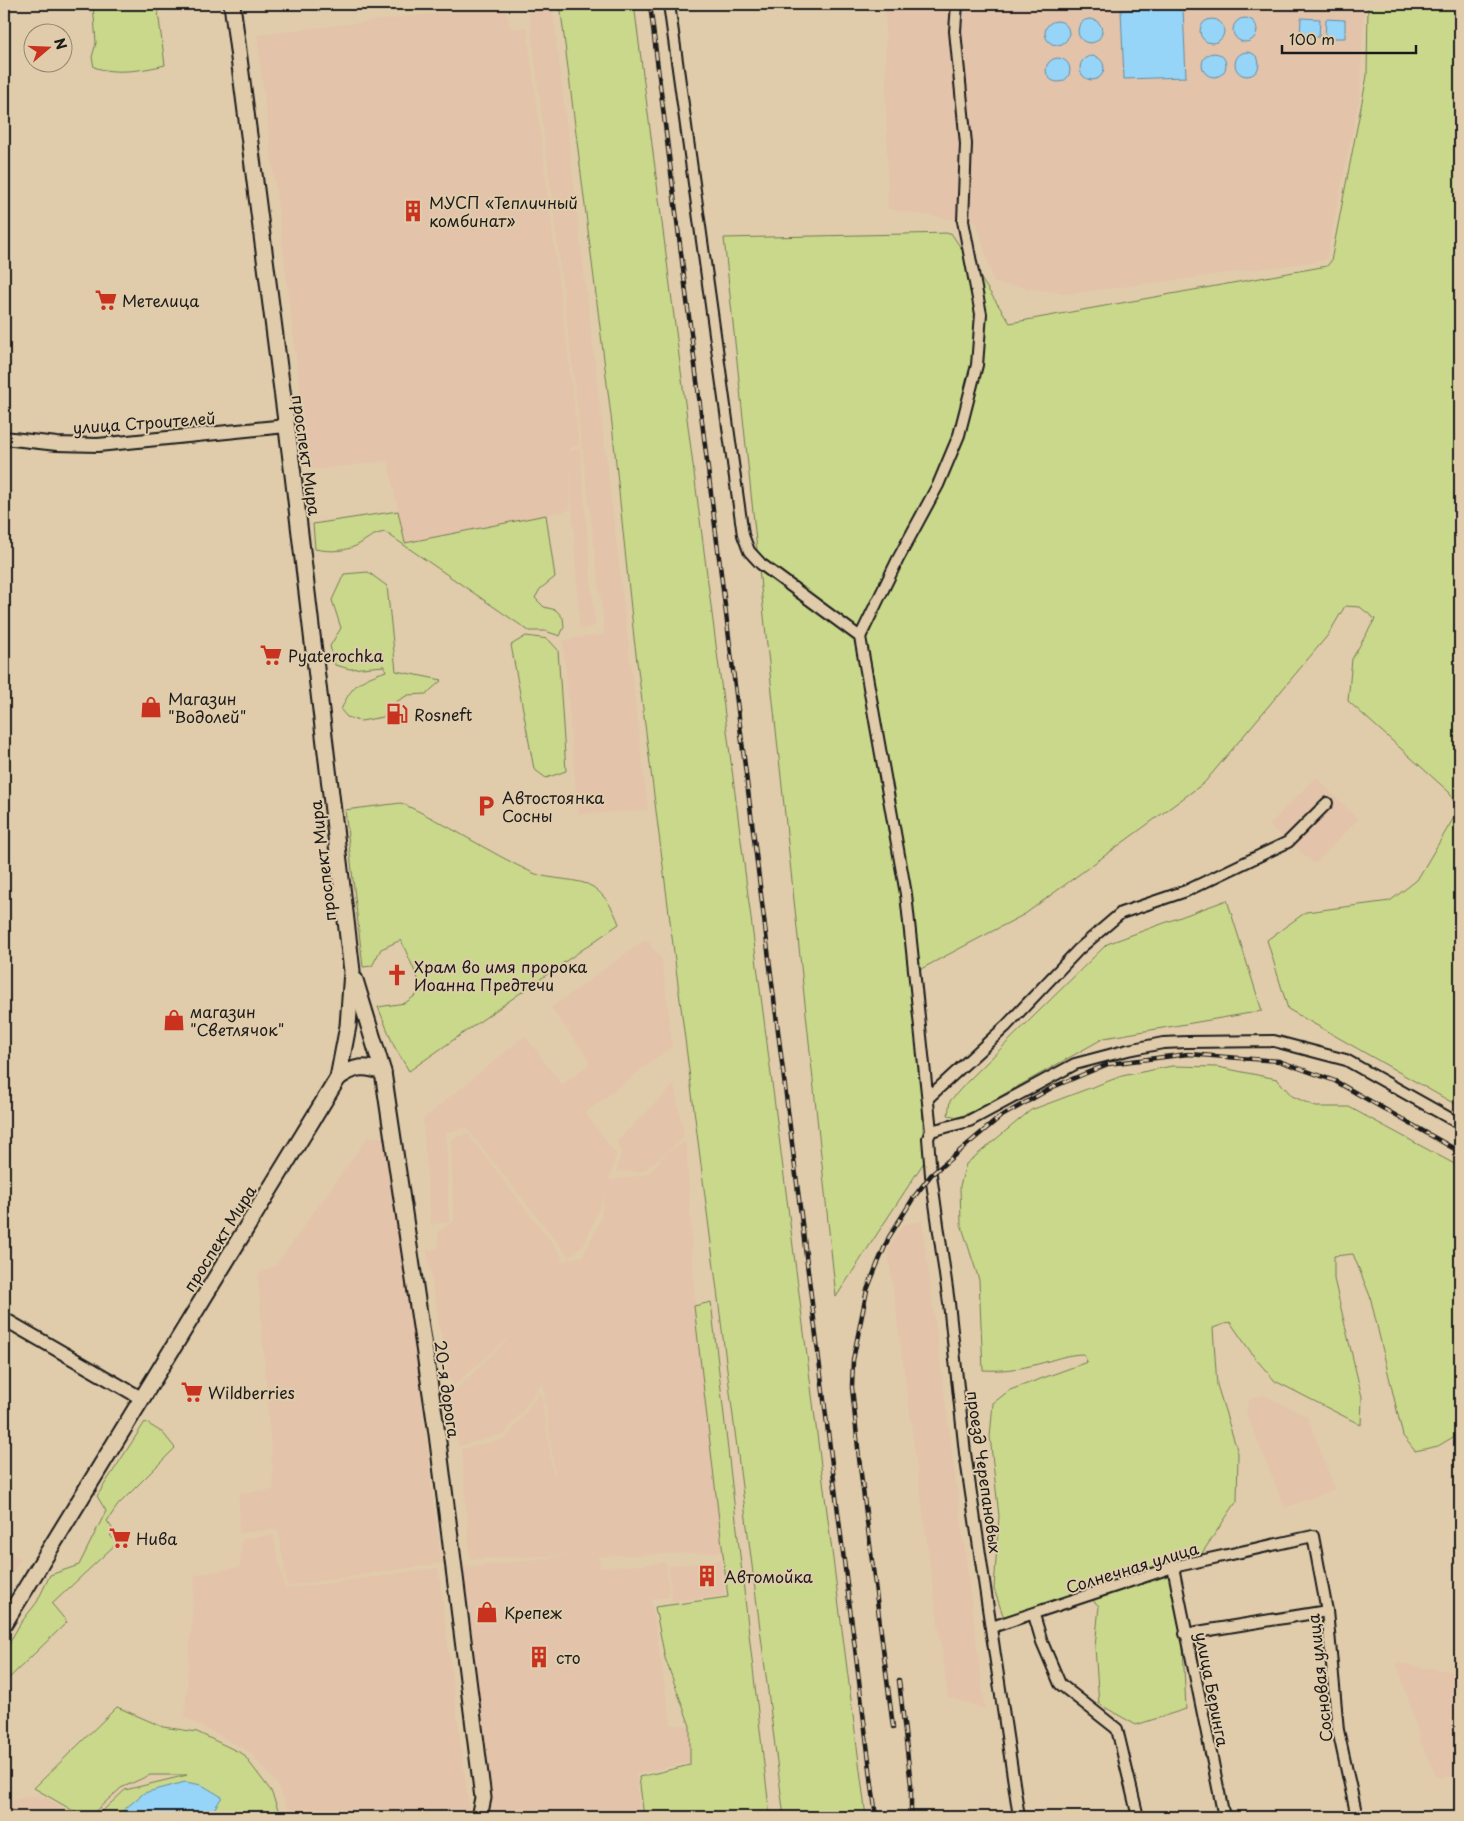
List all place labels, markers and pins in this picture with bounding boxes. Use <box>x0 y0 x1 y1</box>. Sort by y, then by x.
place label: МУСП «Тепличный комбинат» <box>429 190 578 232</box>
building icon: МУСП «Тепличный комбинат» <box>400 198 426 224</box>
supermarket icon: Метелица <box>93 287 119 313</box>
place label: Метелица <box>122 288 199 312</box>
supermarket icon: Pyaterochka <box>258 642 284 668</box>
place label: Pyaterochka <box>288 643 383 667</box>
place label: Магазин "Водолей" <box>168 686 246 728</box>
shop icon: Магазин "Водолей" <box>138 694 164 720</box>
fuel station icon: Rosneft <box>384 701 410 727</box>
place label: Rosneft <box>414 702 473 726</box>
place label: Автостоянка Сосны <box>502 785 604 827</box>
parking icon: Автостоянка Сосны <box>473 793 499 819</box>
place label: Храм во имя пророка Иоанна Предтечи <box>414 954 587 996</box>
church icon: Храм во имя пророка Иоанна Предтечи <box>384 962 410 988</box>
place label: магазин "Светлячок" <box>190 999 284 1041</box>
shop icon: магазин "Светлячок" <box>161 1007 187 1033</box>
supermarket icon: Wildberries <box>179 1379 205 1405</box>
place label: Wildberries <box>208 1380 295 1404</box>
supermarket icon: Нива <box>107 1525 133 1551</box>
place label: Нива <box>136 1526 177 1550</box>
building icon: Автомойка <box>694 1563 720 1589</box>
place label: Автомойка <box>724 1564 813 1588</box>
shop icon: Крепеж <box>474 1599 500 1625</box>
place label: Крепеж <box>504 1600 562 1624</box>
building icon: сто <box>526 1644 552 1670</box>
place label: сто <box>556 1645 581 1669</box>

